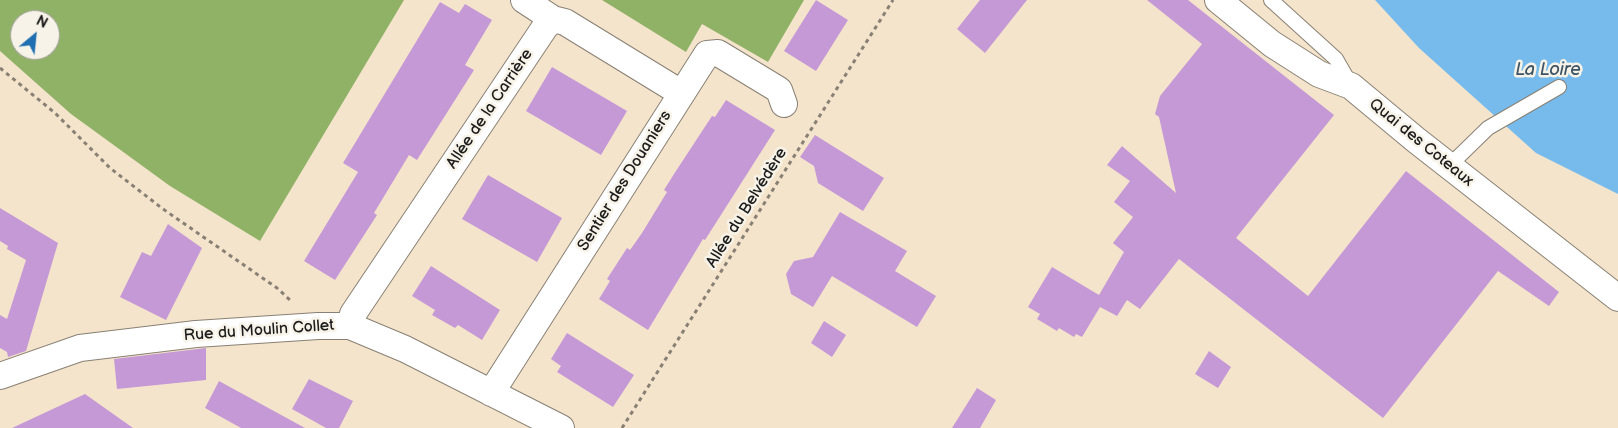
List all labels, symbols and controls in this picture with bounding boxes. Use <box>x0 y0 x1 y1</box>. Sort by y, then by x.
north arrow <box>10 10 60 60</box>
text: N <box>33 12 50 32</box>
street label: Allée de la Carrière <box>443 45 537 173</box>
water label: La Loire <box>1515 59 1581 81</box>
street label: Quai des Coteaux <box>1365 95 1477 191</box>
street label: Sentier des Douaniers <box>574 107 676 255</box>
street label: Allée du Belvédère <box>702 145 792 271</box>
street label: Rue du Moulin Collet <box>183 316 335 346</box>

